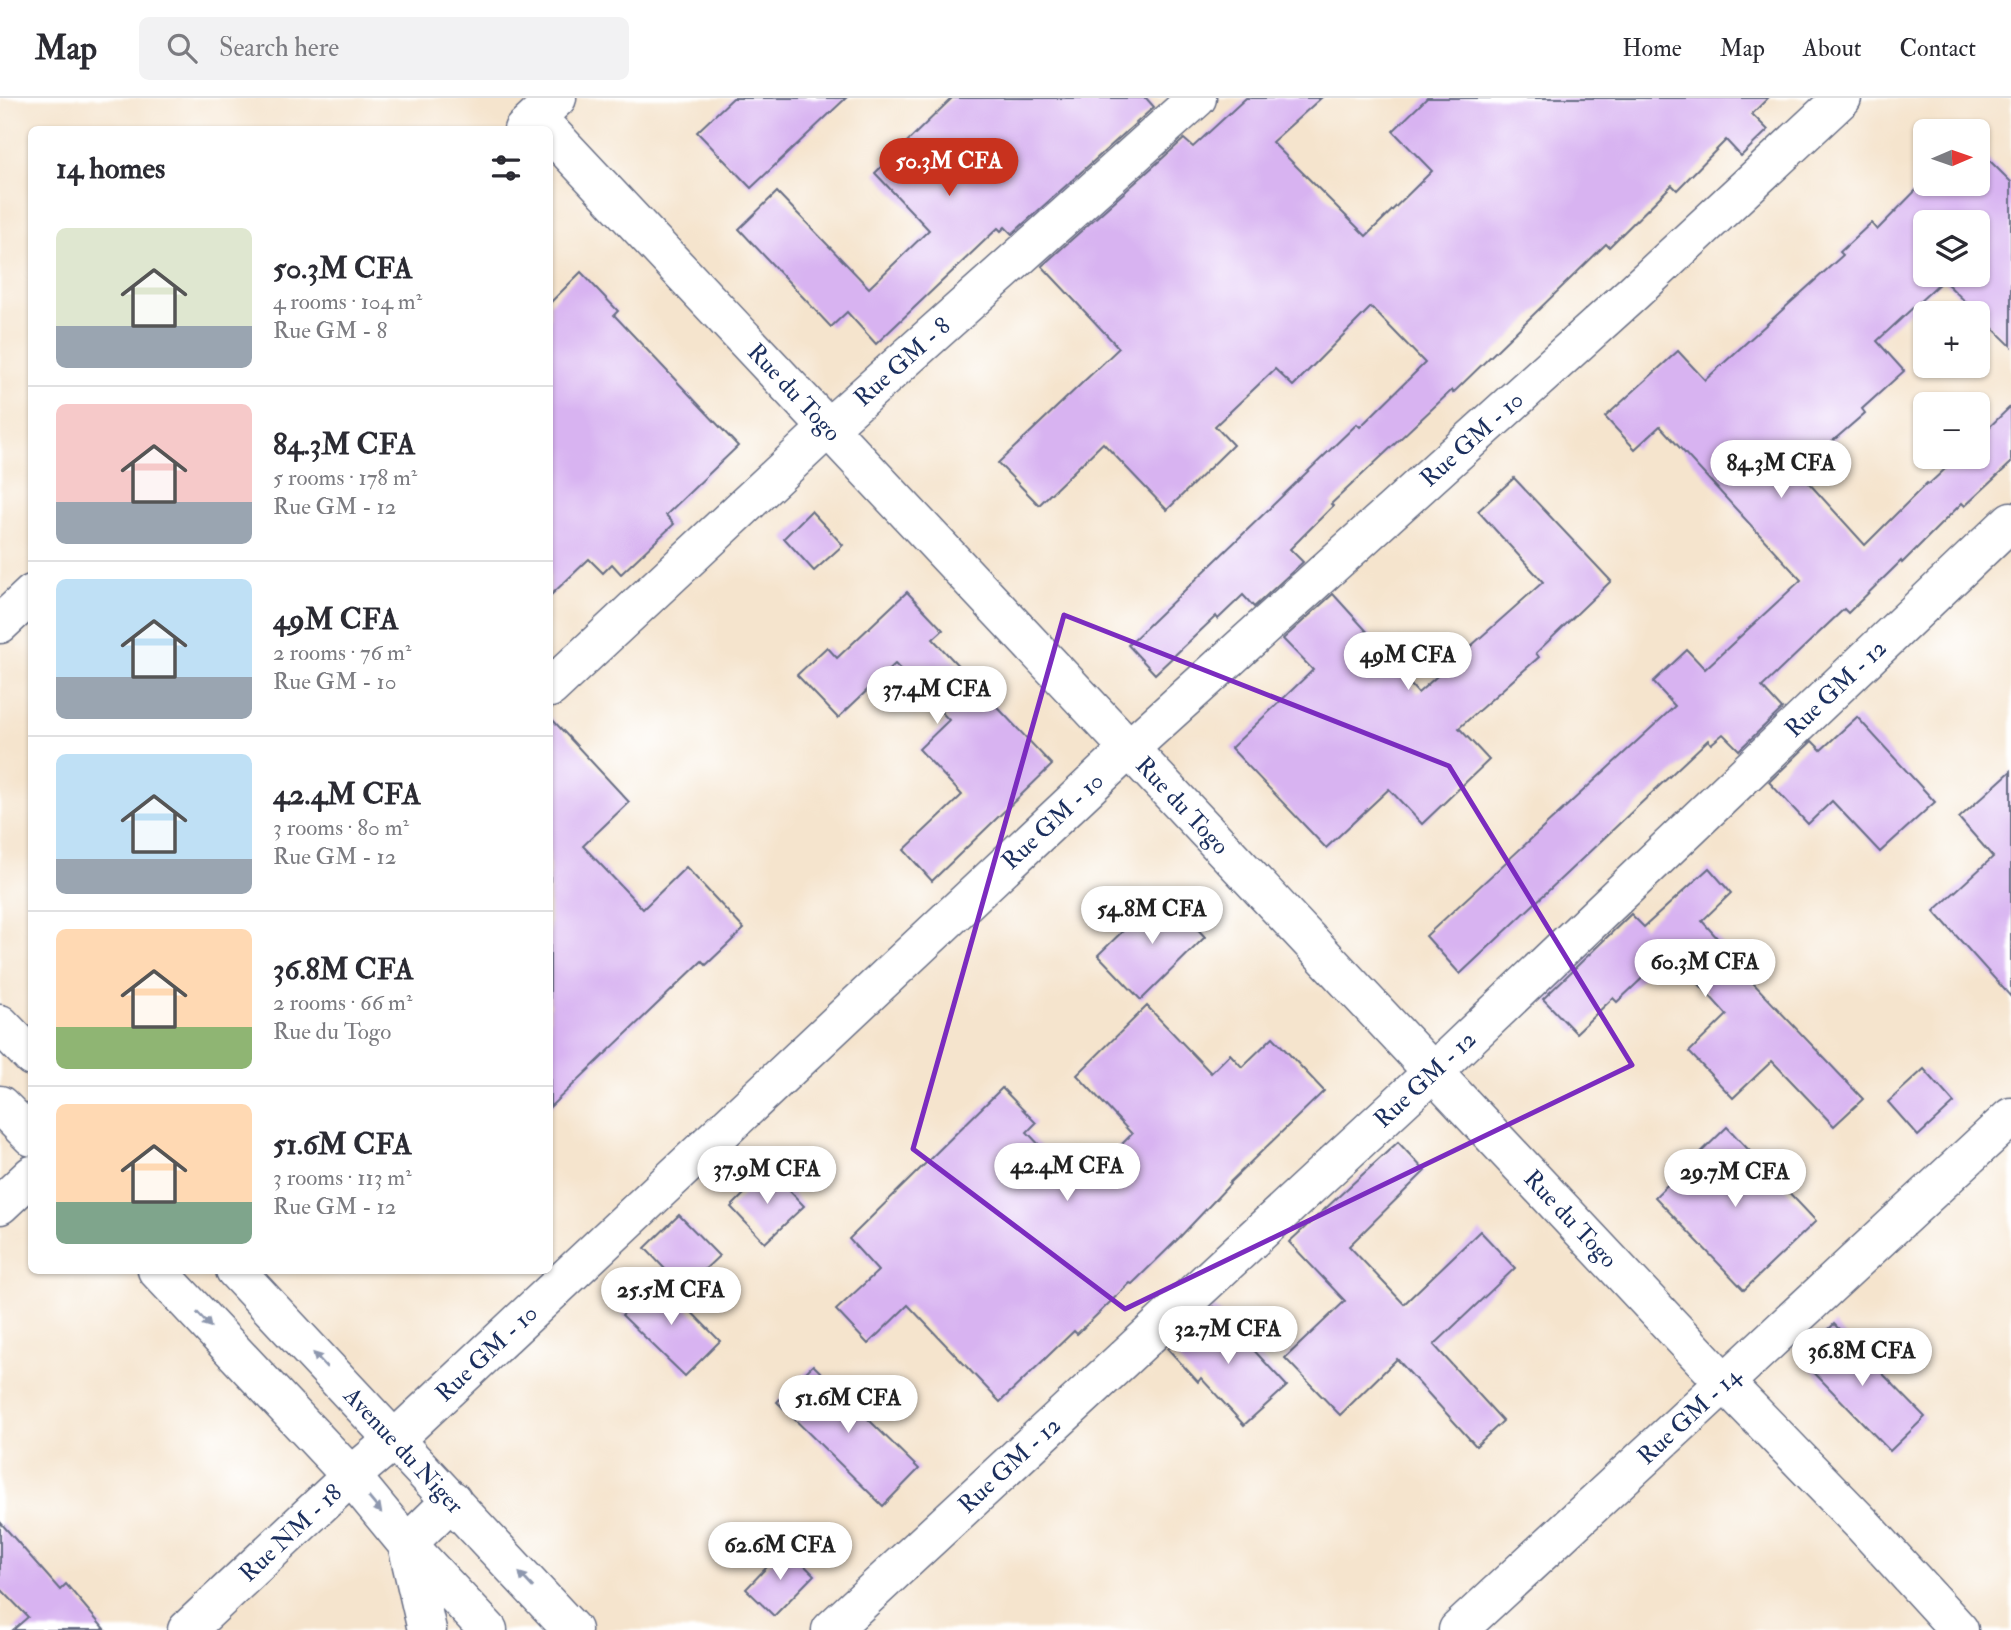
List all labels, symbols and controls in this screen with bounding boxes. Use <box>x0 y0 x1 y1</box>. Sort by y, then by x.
search box <box>139 17 629 80</box>
text: Map <box>35 28 97 69</box>
icon: search <box>163 29 201 67</box>
text: Search here <box>219 32 339 64</box>
text: Home <box>1622 33 1682 64</box>
text: Map <box>1720 33 1765 64</box>
text: About <box>1803 33 1862 64</box>
text: Contact <box>1900 33 1976 64</box>
north arrow <box>1913 119 1990 196</box>
map controls <box>1913 119 1990 469</box>
pin: 50.3M CFA <box>869 139 1029 198</box>
text: 50.3M CFA <box>895 146 1003 175</box>
icon: filters <box>487 149 525 187</box>
text: 14 homes <box>56 150 165 187</box>
button: layers <box>1913 210 1990 287</box>
text: 50.3M CFA <box>273 250 413 287</box>
icon: home <box>112 256 196 340</box>
text: 4 rooms · 104 m² <box>273 287 422 316</box>
button: + <box>1913 301 1990 378</box>
street label: Rue GM - 8 <box>847 310 957 413</box>
text: Rue GM - 8 <box>273 316 387 345</box>
street label: Rue du Togo <box>741 337 848 448</box>
street label: Rue GM - 10 <box>1414 384 1530 494</box>
button: − <box>1913 392 1990 469</box>
text: 84.3M CFA <box>273 426 415 463</box>
icon: home <box>112 432 196 516</box>
pin: 84.3M CFA <box>1701 440 1861 500</box>
text: 84.3M CFA <box>1726 448 1836 477</box>
text: 5 rooms · 178 m² <box>273 463 417 492</box>
text: Rue GM - 12 <box>273 492 396 521</box>
text: 49M CFA <box>273 601 399 638</box>
icon: home <box>112 607 196 691</box>
pin: 49M CFA <box>1343 632 1473 692</box>
street label: Rue GM - 12 <box>1778 633 1893 744</box>
text: 2 rooms · 76 m² <box>273 638 411 667</box>
text: 49M CFA <box>1360 640 1456 669</box>
pin: 37.4M CFA <box>857 666 1017 726</box>
text: Rue GM - 10 <box>273 667 396 696</box>
text: 37.4M CFA <box>883 674 991 703</box>
street label: Rue du Togo <box>1129 750 1236 861</box>
street label: Rue GM - 10 <box>995 765 1110 876</box>
text: 42.4M CFA <box>273 776 421 813</box>
icon: home <box>112 782 196 866</box>
text: 3 rooms · 80 m² <box>273 813 409 842</box>
text: Rue GM - 12 <box>273 842 396 871</box>
pin: 54.8M CFA <box>1072 886 1232 946</box>
text: 54.8M CFA <box>1097 894 1207 923</box>
pin: 60.3M CFA <box>1625 940 1785 999</box>
text: 60.3M CFA <box>1651 947 1759 976</box>
text: 36.8M CFA <box>273 951 414 988</box>
icon: home <box>112 957 196 1041</box>
text: 2 rooms · 66 m² <box>273 988 412 1017</box>
text: Rue du Togo <box>273 1017 391 1046</box>
street label: Rue GM - 12 <box>1367 1024 1482 1135</box>
text: 51.6M CFA <box>273 1126 412 1163</box>
icon: home <box>112 1132 196 1216</box>
pin: 42.4M CFA <box>987 1144 1147 1203</box>
pin: 37.9M CFA <box>687 1146 847 1206</box>
pin: 29.7M CFA <box>1655 1150 1815 1209</box>
text: 42.4M CFA <box>1010 1151 1124 1180</box>
text: 37.9M CFA <box>713 1154 821 1183</box>
text: 29.7M CFA <box>1680 1157 1790 1186</box>
text: 3 rooms · 113 m² <box>273 1163 412 1192</box>
street label: Rue du Togo <box>1517 1163 1624 1274</box>
text: Rue GM - 12 <box>273 1192 396 1221</box>
pin: 25.5M CFA <box>591 1268 751 1327</box>
text: 25.5M CFA <box>617 1275 725 1304</box>
street label: Rue GM - 10 <box>429 1298 544 1408</box>
pin: 32.7M CFA <box>1148 1306 1308 1366</box>
one-way arrow <box>196 1311 212 1329</box>
text: 32.7M CFA <box>1175 1314 1281 1343</box>
pin: 36.8M CFA <box>1782 1328 1942 1388</box>
text: 36.8M CFA <box>1808 1336 1916 1365</box>
one-way arrow <box>312 1351 328 1369</box>
street label: Rue GM - 14 <box>1631 1360 1748 1471</box>
pin: 51.6M CFA <box>768 1376 928 1435</box>
street label: Avenue du Niger <box>336 1380 471 1520</box>
text: 51.6M CFA <box>795 1383 901 1412</box>
street label: Rue GM - 12 <box>951 1410 1067 1520</box>
street label: Rue NM - 18 <box>233 1477 348 1588</box>
one-way arrow <box>367 1497 382 1514</box>
pin: 62.6M CFA <box>700 1522 860 1582</box>
text: 62.6M CFA <box>724 1530 836 1559</box>
one-way arrow <box>518 1572 534 1589</box>

